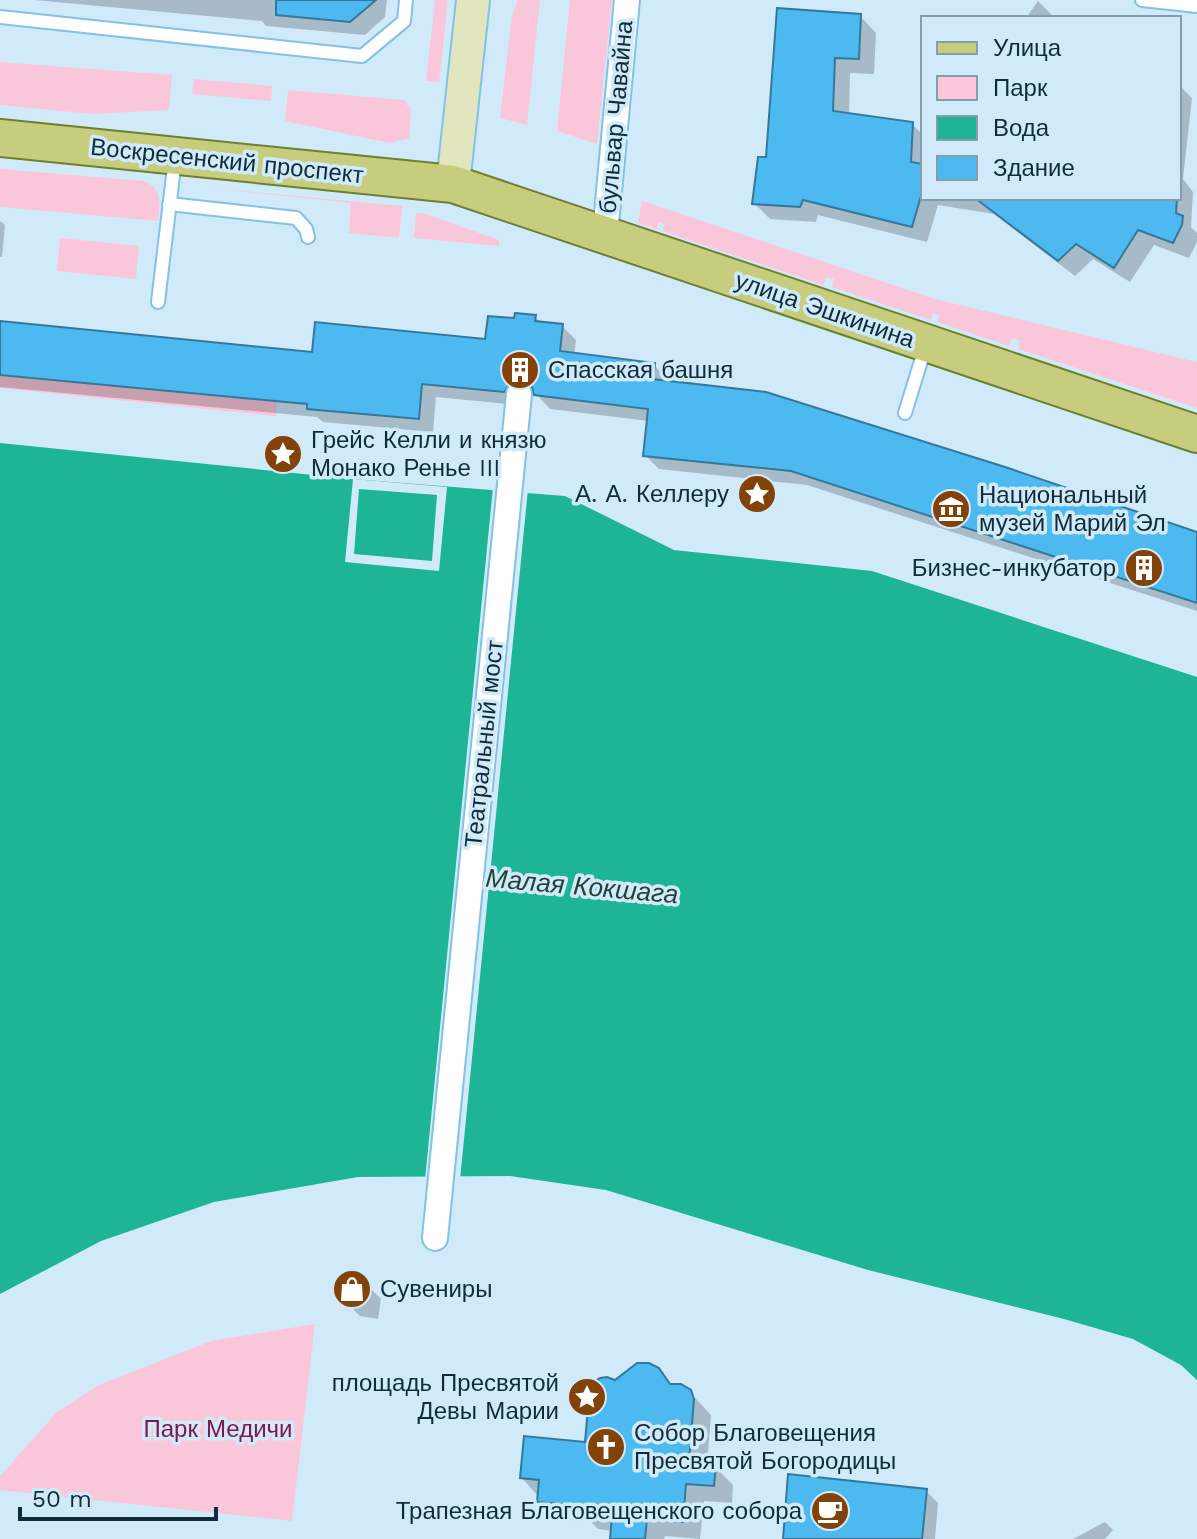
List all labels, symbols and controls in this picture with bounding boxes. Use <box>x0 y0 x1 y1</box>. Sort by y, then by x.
legend <box>921 16 1181 200</box>
street label: бульвар Чавайна <box>594 19 638 215</box>
text: Улица <box>993 34 1062 62</box>
text: Парк <box>993 74 1048 102</box>
text: Вода <box>993 114 1050 142</box>
street label: Воскресенский проспект <box>89 133 365 189</box>
text: Здание <box>993 154 1075 182</box>
street label: улица Эшкинина <box>732 266 919 354</box>
building icon: Спасская башня <box>499 349 541 391</box>
place label: Спасская башня <box>548 356 733 384</box>
place label: Грейс Келли и князю Монако Ренье III <box>311 426 546 482</box>
place icon: Грейс Келли и князю Монако Ренье III <box>262 433 304 475</box>
place icon: А. А. Келлеру <box>736 473 778 515</box>
place label: А. А. Келлеру <box>575 480 729 508</box>
place label: Национальный музей Марий Эл <box>979 481 1166 537</box>
museum icon: Национальный музей Марий Эл <box>930 488 972 530</box>
building icon: Бизнес-инкубатор <box>1123 547 1165 589</box>
place label: Бизнес-инкубатор <box>912 554 1116 582</box>
street label: Театральный мост <box>459 639 509 849</box>
water label: Малая Кокшага <box>485 863 679 909</box>
shop icon: Сувениры <box>331 1268 373 1310</box>
place label: Сувениры <box>380 1275 492 1303</box>
place label: площадь Пресвятой Девы Марии <box>332 1369 559 1425</box>
place icon: площадь Пресвятой Девы Марии <box>566 1376 608 1418</box>
park label: Парк Медичи <box>143 1415 293 1443</box>
place label: Собор Благовещения Пресвятой Богородицы <box>634 1419 896 1475</box>
church icon: Собор Благовещения Пресвятой Богородицы <box>585 1426 627 1468</box>
scale bar <box>20 1471 216 1521</box>
text: 50 m <box>32 1485 92 1513</box>
cafe icon: Трапезная Благовещенского собора <box>809 1490 851 1532</box>
place label: Трапезная Благовещенского собора <box>396 1497 803 1525</box>

